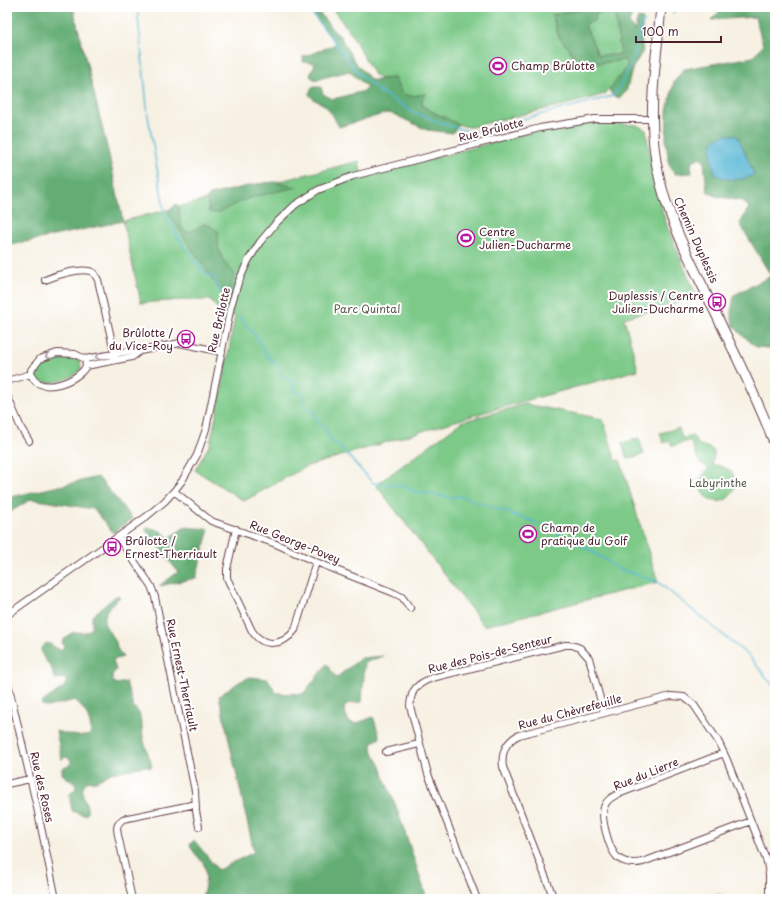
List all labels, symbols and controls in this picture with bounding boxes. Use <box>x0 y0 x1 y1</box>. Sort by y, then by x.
scale bar <box>636 18 721 44</box>
text: 100 m <box>642 22 679 40</box>
sports icon: Champ Brûlotte <box>488 56 508 76</box>
place label: Champ Brûlotte <box>511 57 595 74</box>
street label: Rue Brûlotte <box>457 113 525 146</box>
street label: Chemin Duplessis <box>670 194 723 286</box>
place label: Centre Julien-Ducharme <box>479 223 571 253</box>
sports icon: Centre Julien-Ducharme <box>456 228 476 248</box>
street label: Rue Brûlotte <box>203 285 234 354</box>
place label: Duplessis / Centre Julien-Ducharme <box>608 287 704 317</box>
bus stop icon: Duplessis / Centre Julien-Ducharme <box>707 292 727 312</box>
park label: Parc Quintal <box>334 300 400 317</box>
place label: Brûlotte / du Vice-Roy <box>109 324 173 354</box>
bus stop icon: Brûlotte / du Vice-Roy <box>176 329 196 349</box>
one-way arrow <box>44 351 52 359</box>
one-way arrow <box>95 352 101 360</box>
park label: Labyrinthe <box>689 474 747 491</box>
street label: Rue George-Povey <box>247 516 343 567</box>
place label: Champ de pratique du Golf <box>541 519 628 549</box>
sports icon: Champ de pratique du Golf <box>518 524 538 544</box>
place label: Brûlotte / Ernest-Therriault <box>125 532 218 562</box>
bus stop icon: Brûlotte / Ernest-Therriault <box>102 537 122 557</box>
street label: Rue Ernest-Therriault <box>162 617 203 733</box>
street label: Rue des Pois-de-Senteur <box>426 630 554 677</box>
street label: Rue du Chèvrefeuille <box>516 690 624 734</box>
street label: Rue des Roses <box>26 750 59 824</box>
street label: Rue du Lierre <box>611 753 681 794</box>

